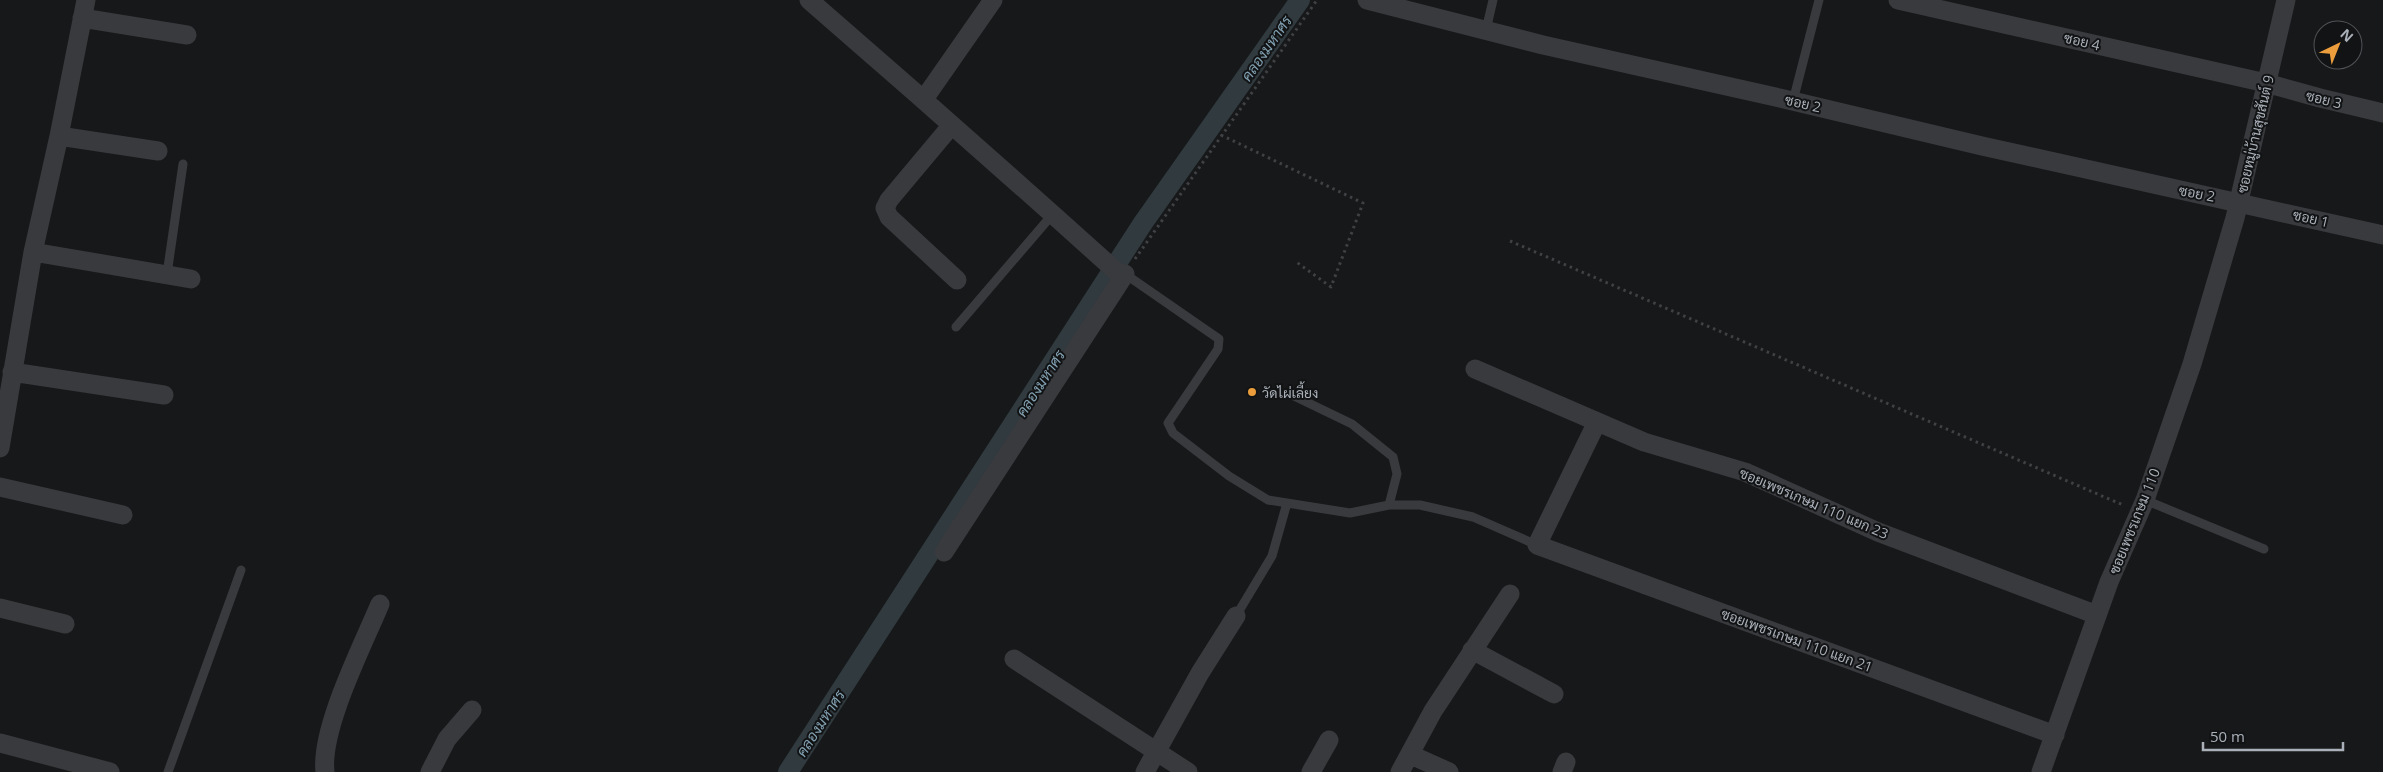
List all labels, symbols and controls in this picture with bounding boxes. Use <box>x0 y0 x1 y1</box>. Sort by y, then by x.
water label: คลองมหาศร <box>1236 11 1296 85</box>
north arrow <box>2313 20 2363 70</box>
text: N <box>2337 24 2358 46</box>
street label: ซอย 4 <box>2062 28 2102 54</box>
street label: ซอยหมู่บ้านสุขสันต์ 9 <box>2232 73 2279 195</box>
street label: ซอย 3 <box>2304 85 2344 113</box>
street label: ซอย 2 <box>1783 90 1823 116</box>
street label: ซอย 2 <box>2177 180 2217 206</box>
street label: ซอย 1 <box>2291 205 2331 231</box>
water label: คลองมหาศร <box>1011 345 1069 420</box>
place label: วัดไผ่เลี้ยง <box>1262 381 1318 402</box>
marker: วัดไผ่เลี้ยง <box>1246 386 1258 398</box>
street label: ซอยเพชรเกษม 110 แยก 23 <box>1737 463 1891 543</box>
street label: ซอยเพชรเกษม 110 <box>2104 465 2164 577</box>
street label: ซอยเพชรเกษม 110 แยก 21 <box>1719 604 1875 676</box>
water label: คลองมหาศร <box>791 685 849 760</box>
scale bar <box>2203 720 2343 752</box>
text: 50 m <box>2210 726 2245 746</box>

